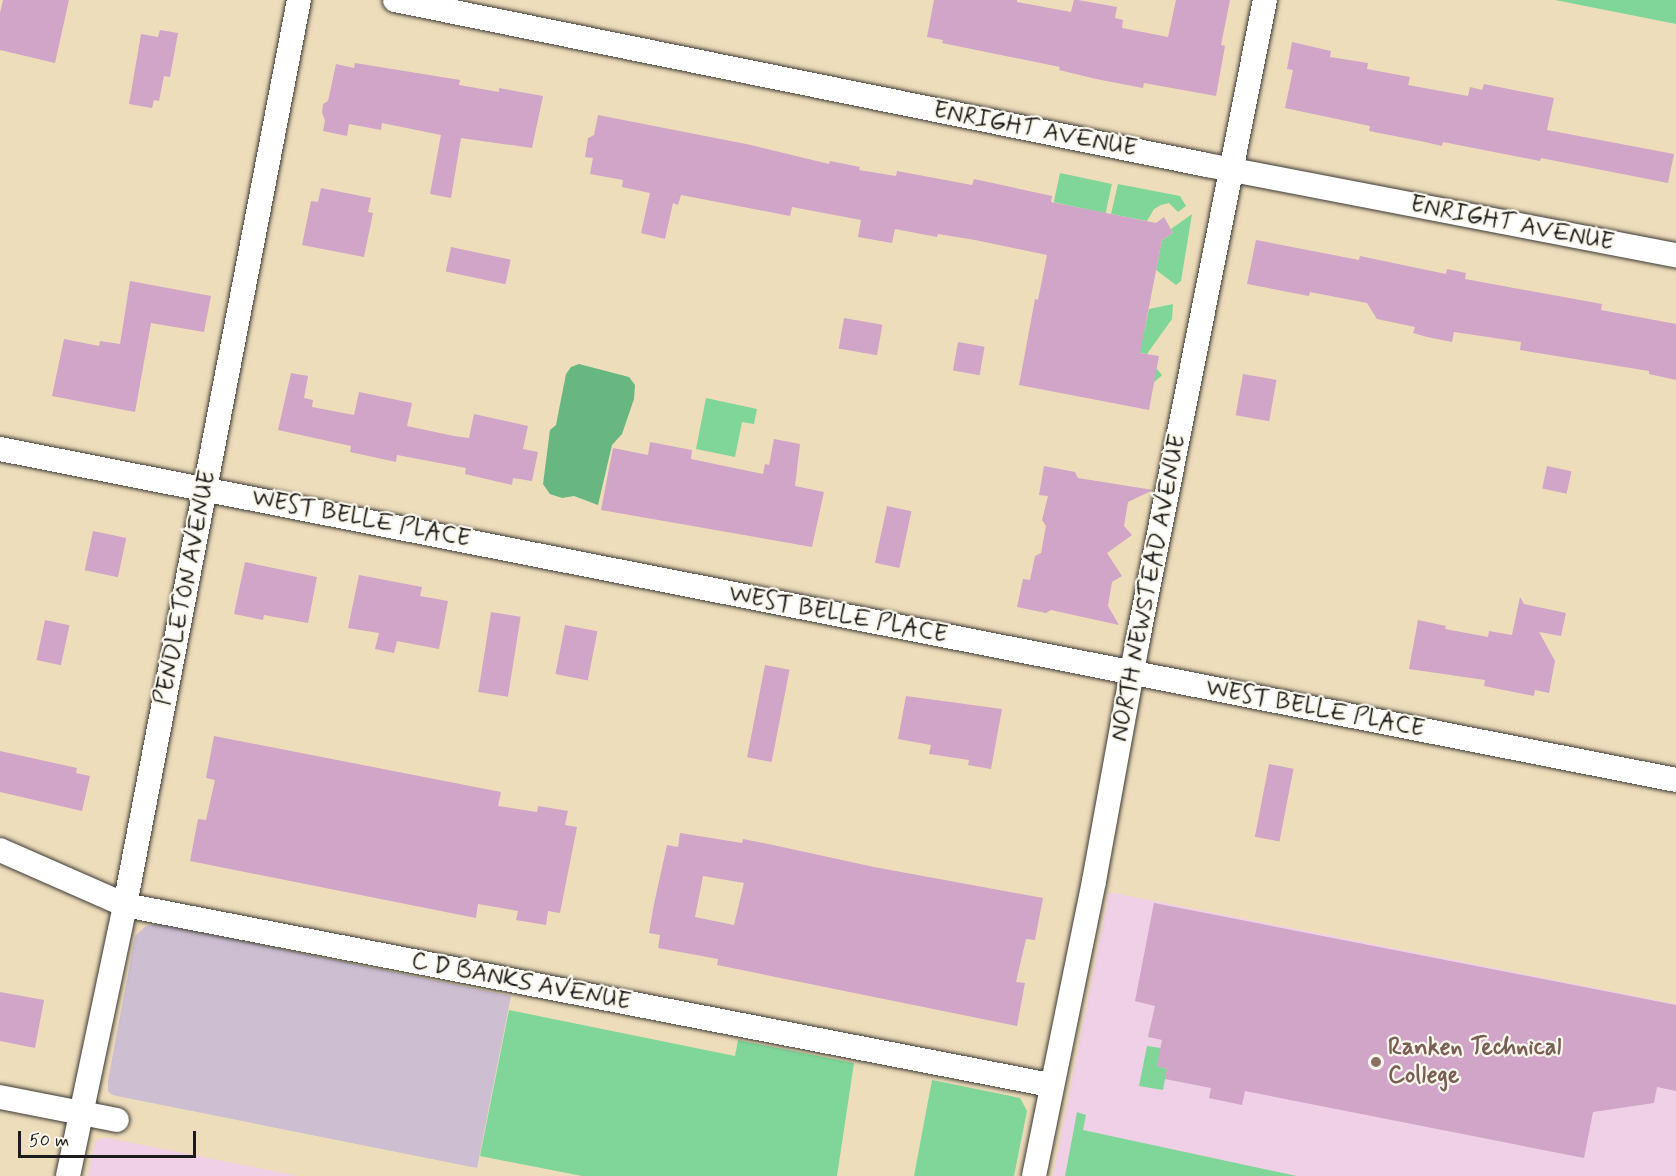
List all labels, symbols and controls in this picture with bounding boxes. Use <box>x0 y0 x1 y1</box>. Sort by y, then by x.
street label: ENRIGHT AVENUE <box>931 96 1139 164</box>
street label: ENRIGHT AVENUE <box>1408 190 1616 258</box>
street label: NORTH NEWSTEAD AVENUE <box>1106 434 1192 742</box>
street label: PENDLETON AVENUE <box>149 468 223 708</box>
street label: WEST BELLE PLACE <box>248 483 474 555</box>
street label: WEST BELLE PLACE <box>725 579 951 651</box>
street label: WEST BELLE PLACE <box>1202 673 1428 745</box>
street label: C D BANKS AVENUE <box>410 947 632 1017</box>
place label: Ranken Technical College <box>1388 1034 1559 1090</box>
marker: Ranken Technical College <box>1369 1055 1383 1069</box>
scale bar <box>21 1119 200 1157</box>
text: 50 m <box>29 1129 69 1153</box>

